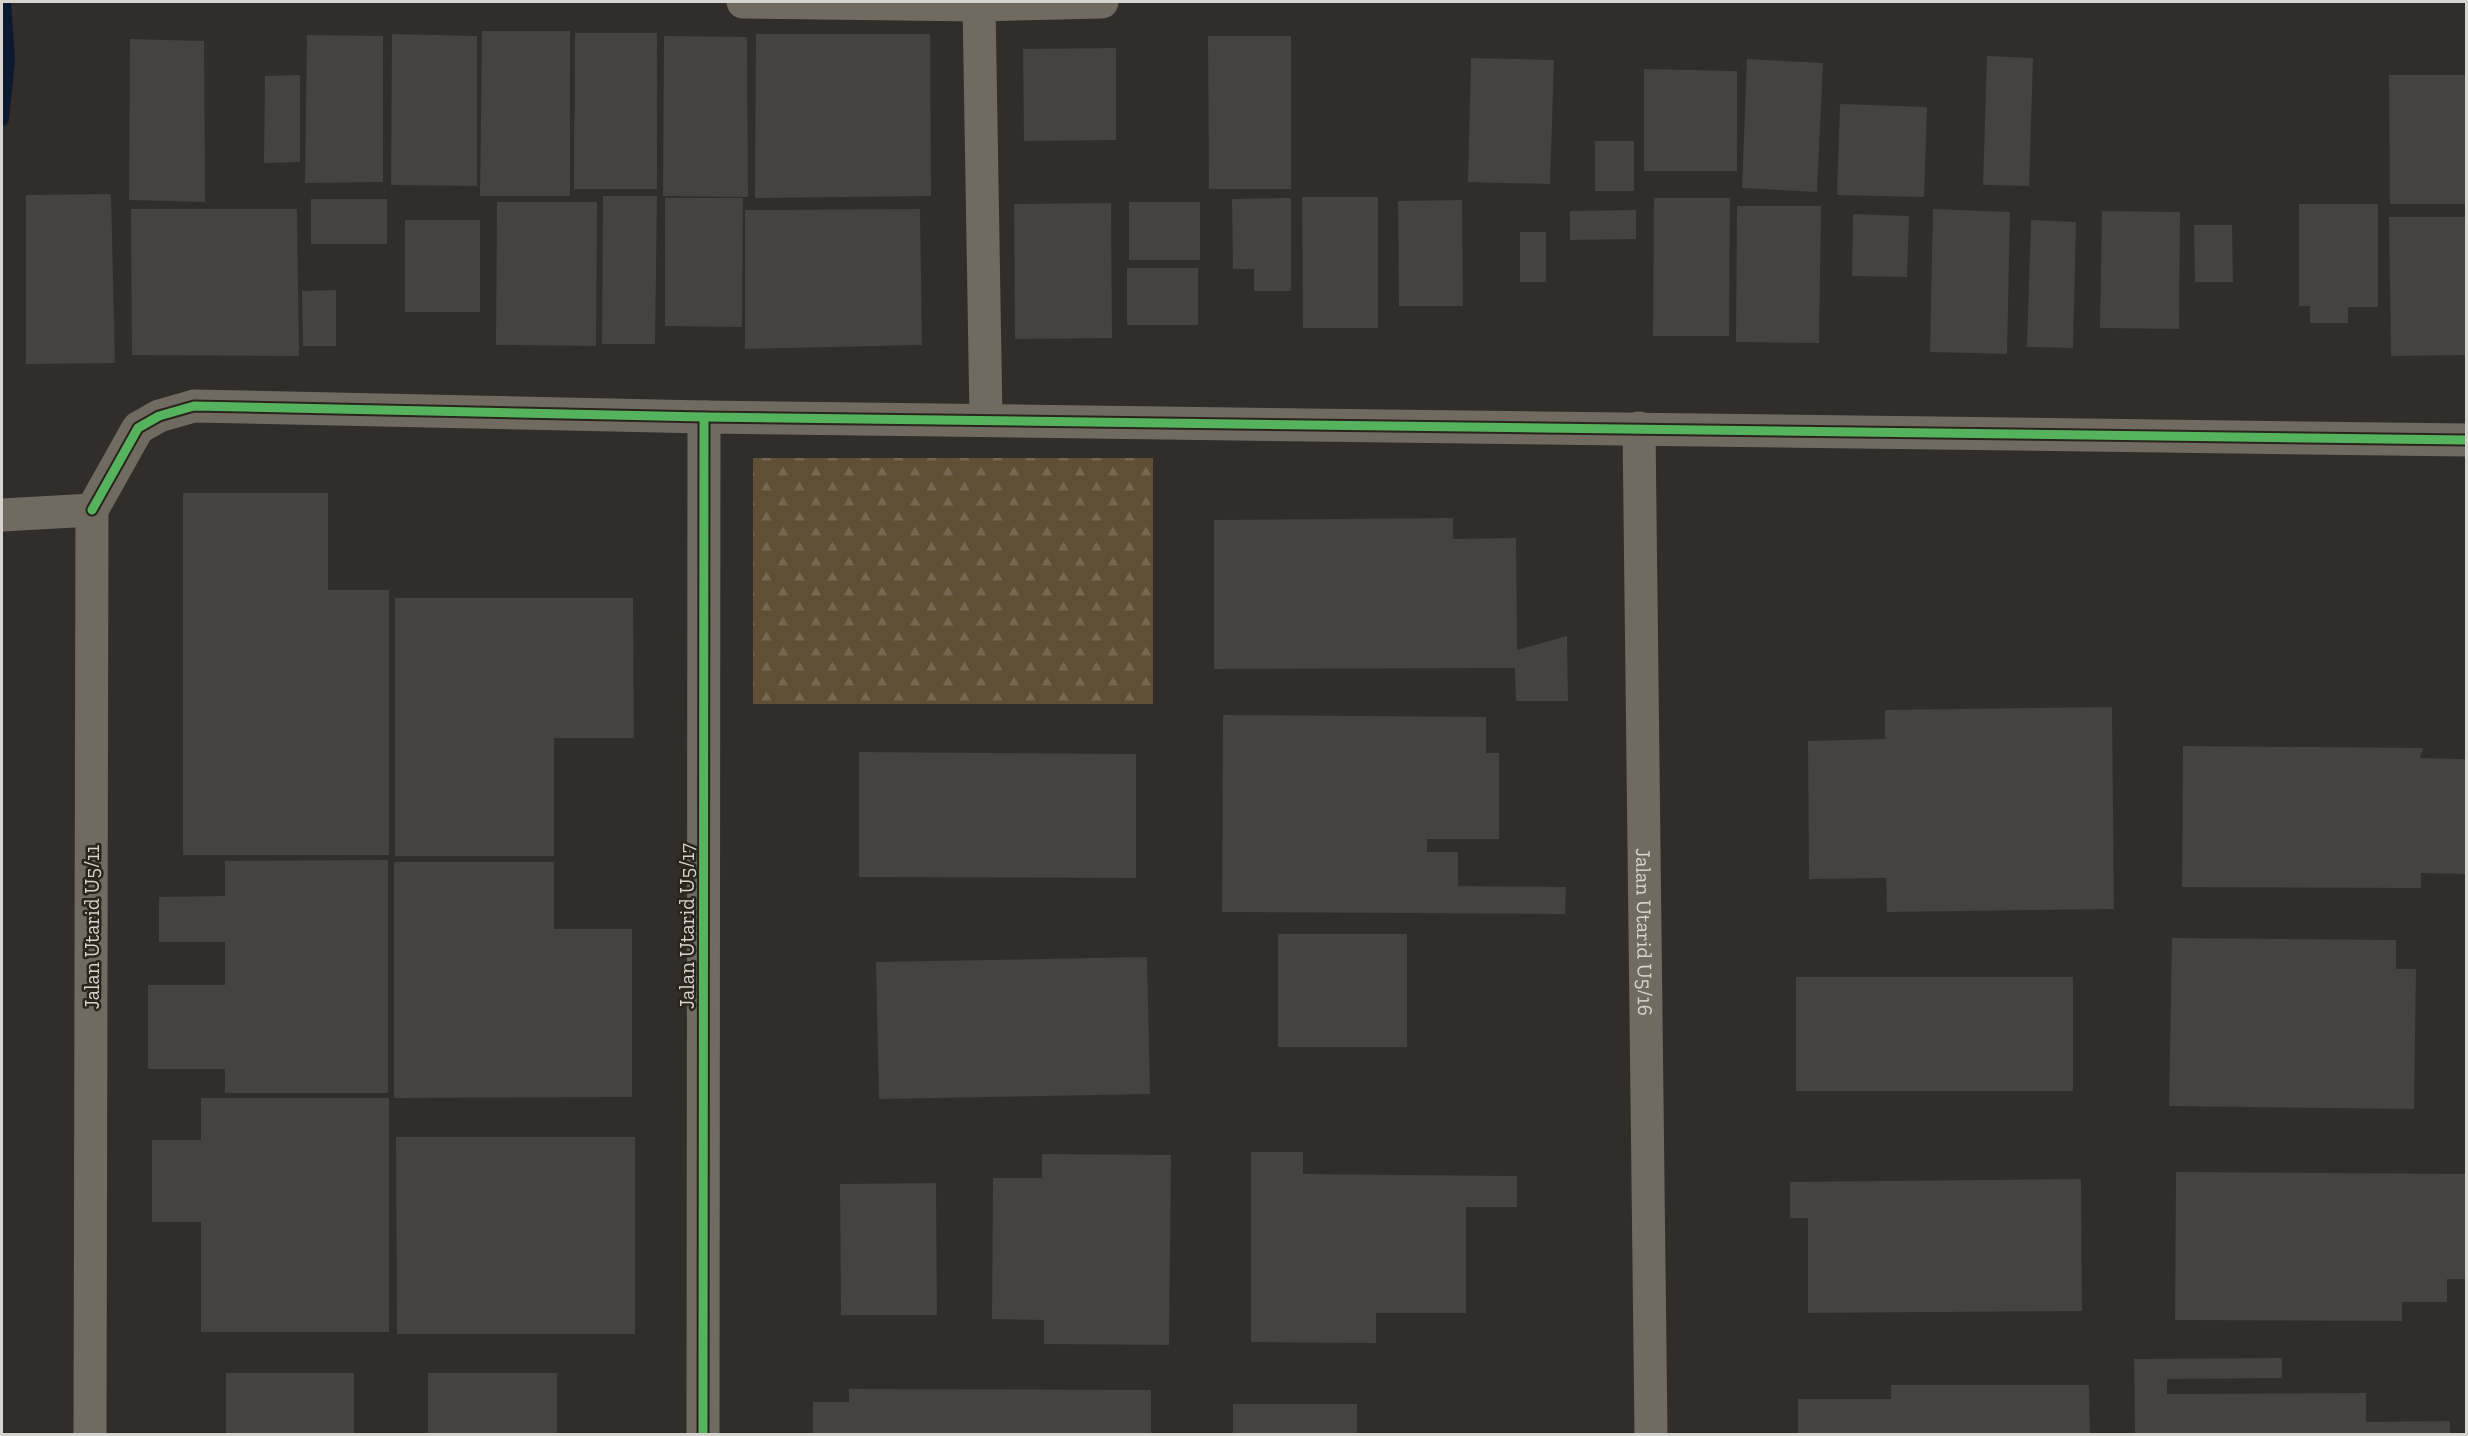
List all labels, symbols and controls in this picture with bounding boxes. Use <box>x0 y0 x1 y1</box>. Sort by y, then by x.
street label: Jalan Utarid U5/17 <box>674 843 699 1009</box>
street label: Jalan Utarid U5/11 <box>79 845 104 1009</box>
street label: Jalan Utarid U5/16 <box>1632 848 1659 1016</box>

